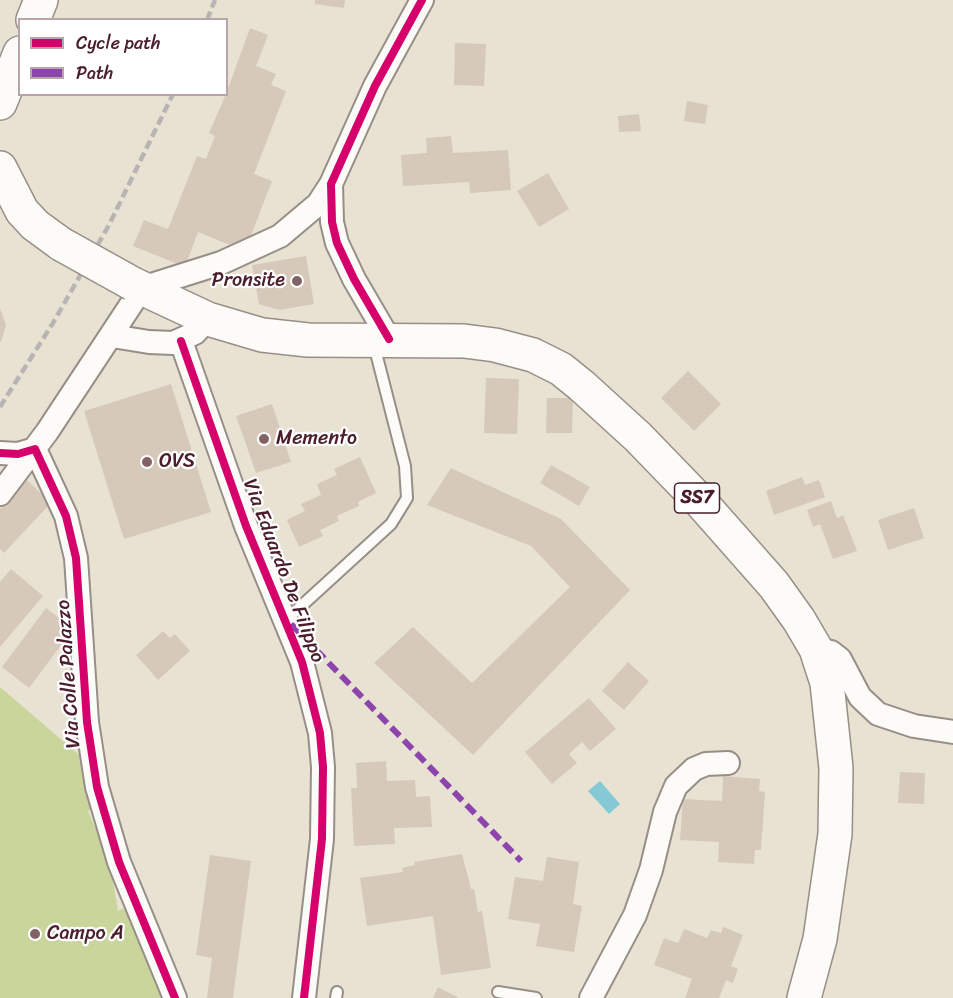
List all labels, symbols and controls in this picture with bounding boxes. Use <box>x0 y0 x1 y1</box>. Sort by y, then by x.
legend <box>18 18 228 96</box>
text: Cycle path <box>76 27 160 59</box>
text: Path <box>76 57 113 89</box>
place label: Pronsite <box>212 269 285 293</box>
marker: Pronsite <box>290 274 304 288</box>
place label: Memento <box>276 427 357 451</box>
marker: Memento <box>257 432 271 446</box>
place label: OVS <box>159 450 195 474</box>
marker: OVS <box>140 455 154 469</box>
street label: Via Eduardo De Filippo <box>237 476 329 666</box>
road number: SS7 <box>674 483 720 513</box>
street label: Via Colle Palazzo <box>52 599 86 749</box>
place label: Campo A <box>47 922 124 946</box>
marker: Campo A <box>28 927 42 941</box>

